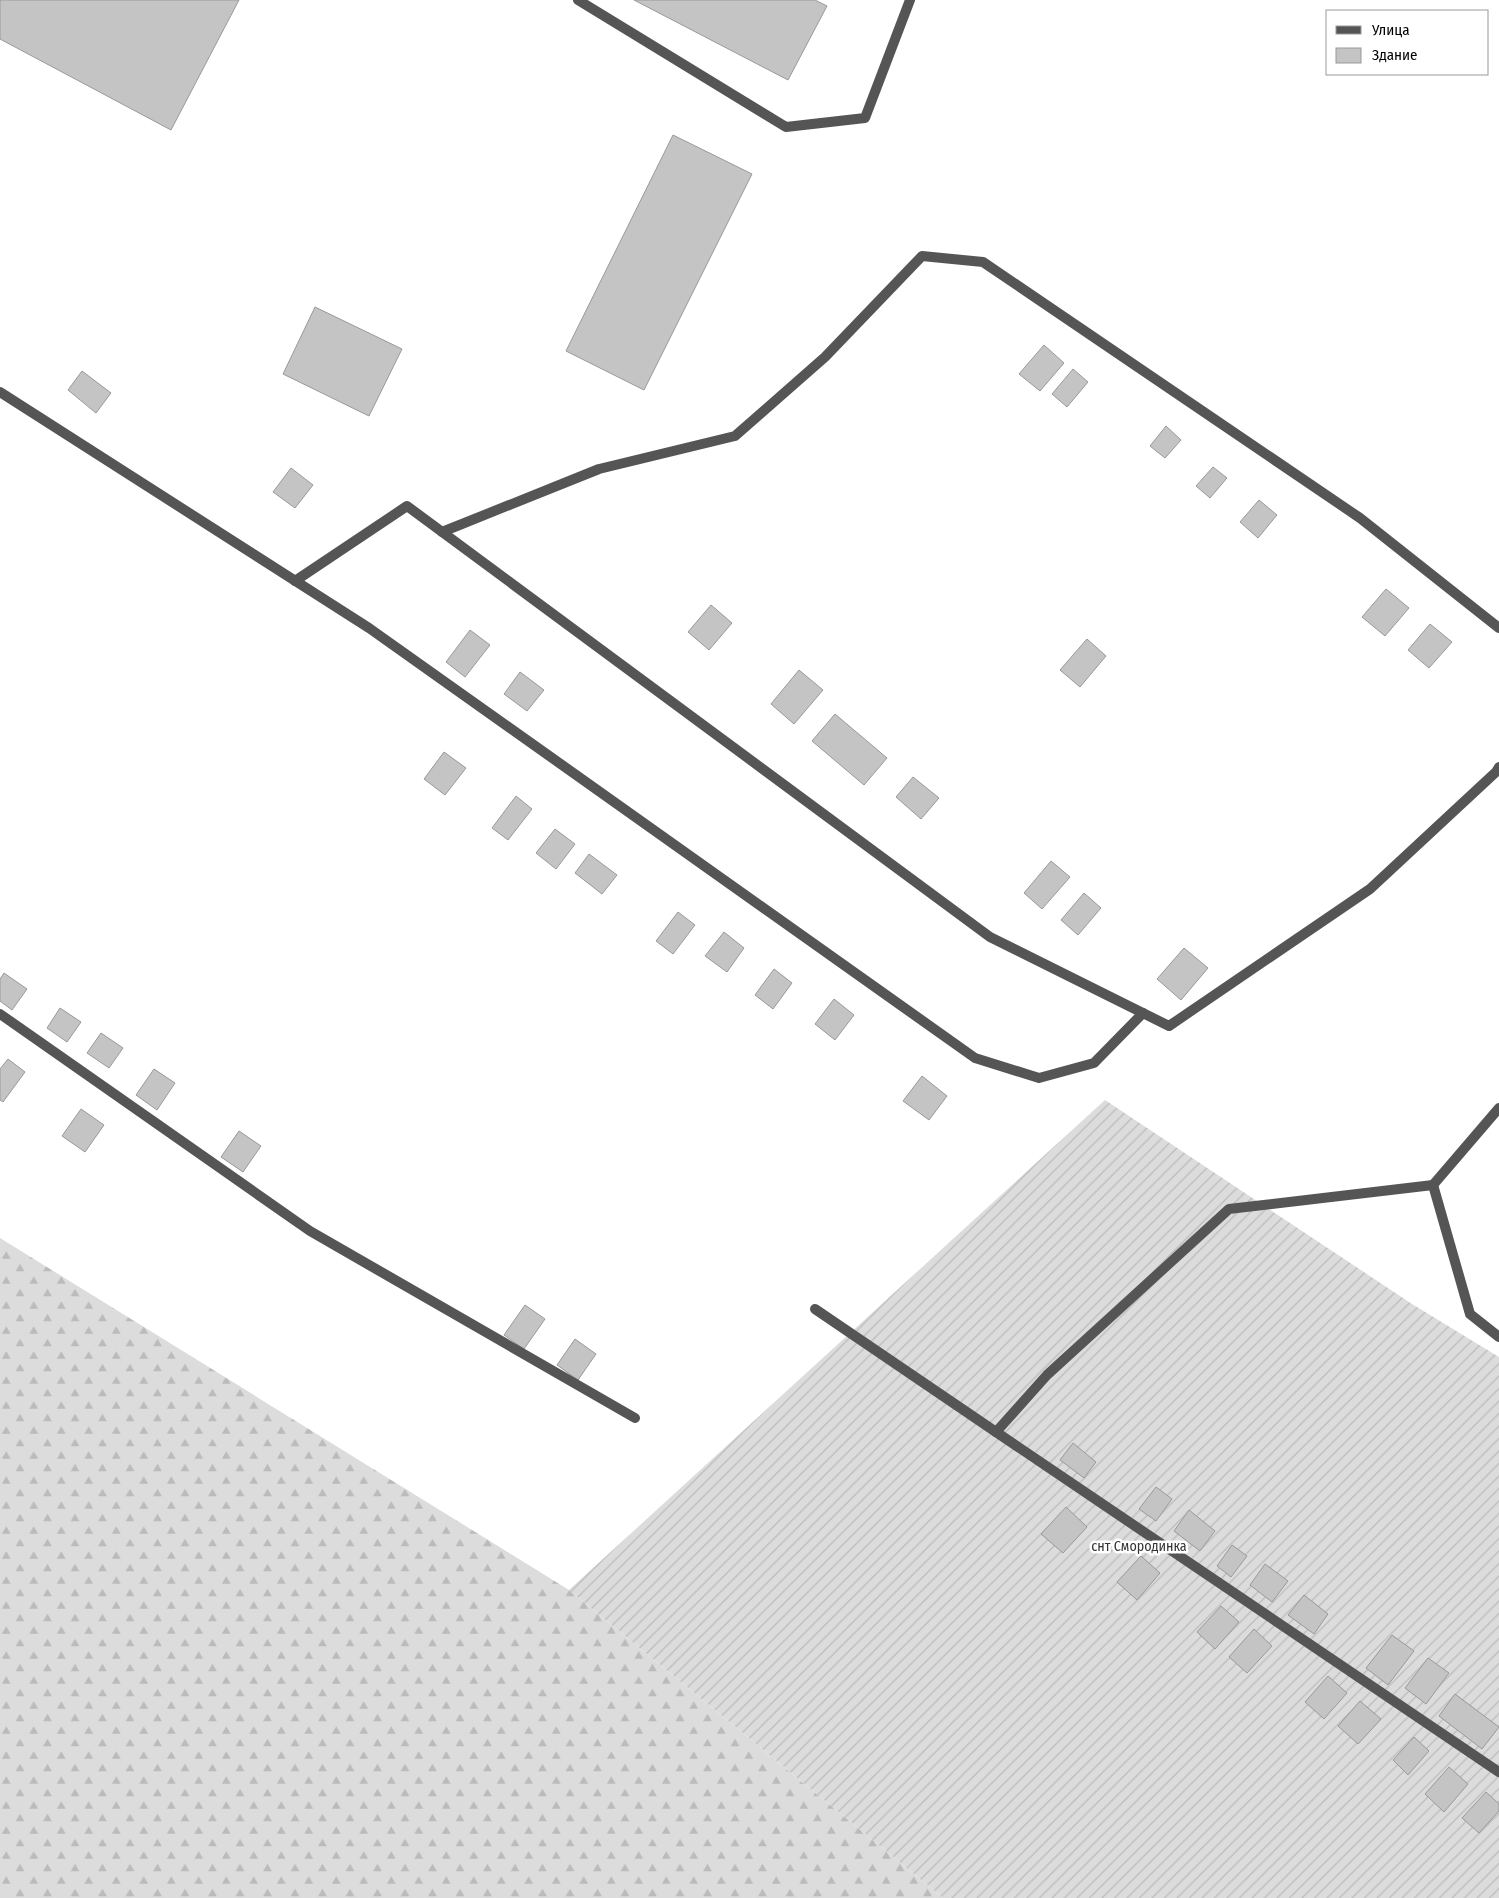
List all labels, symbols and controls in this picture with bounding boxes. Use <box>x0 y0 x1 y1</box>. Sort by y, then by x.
legend <box>1326 10 1489 75</box>
text: Улица <box>1371 21 1410 39</box>
text: Здание <box>1372 46 1418 64</box>
park label: снт Смородинка <box>1091 1538 1187 1555</box>

